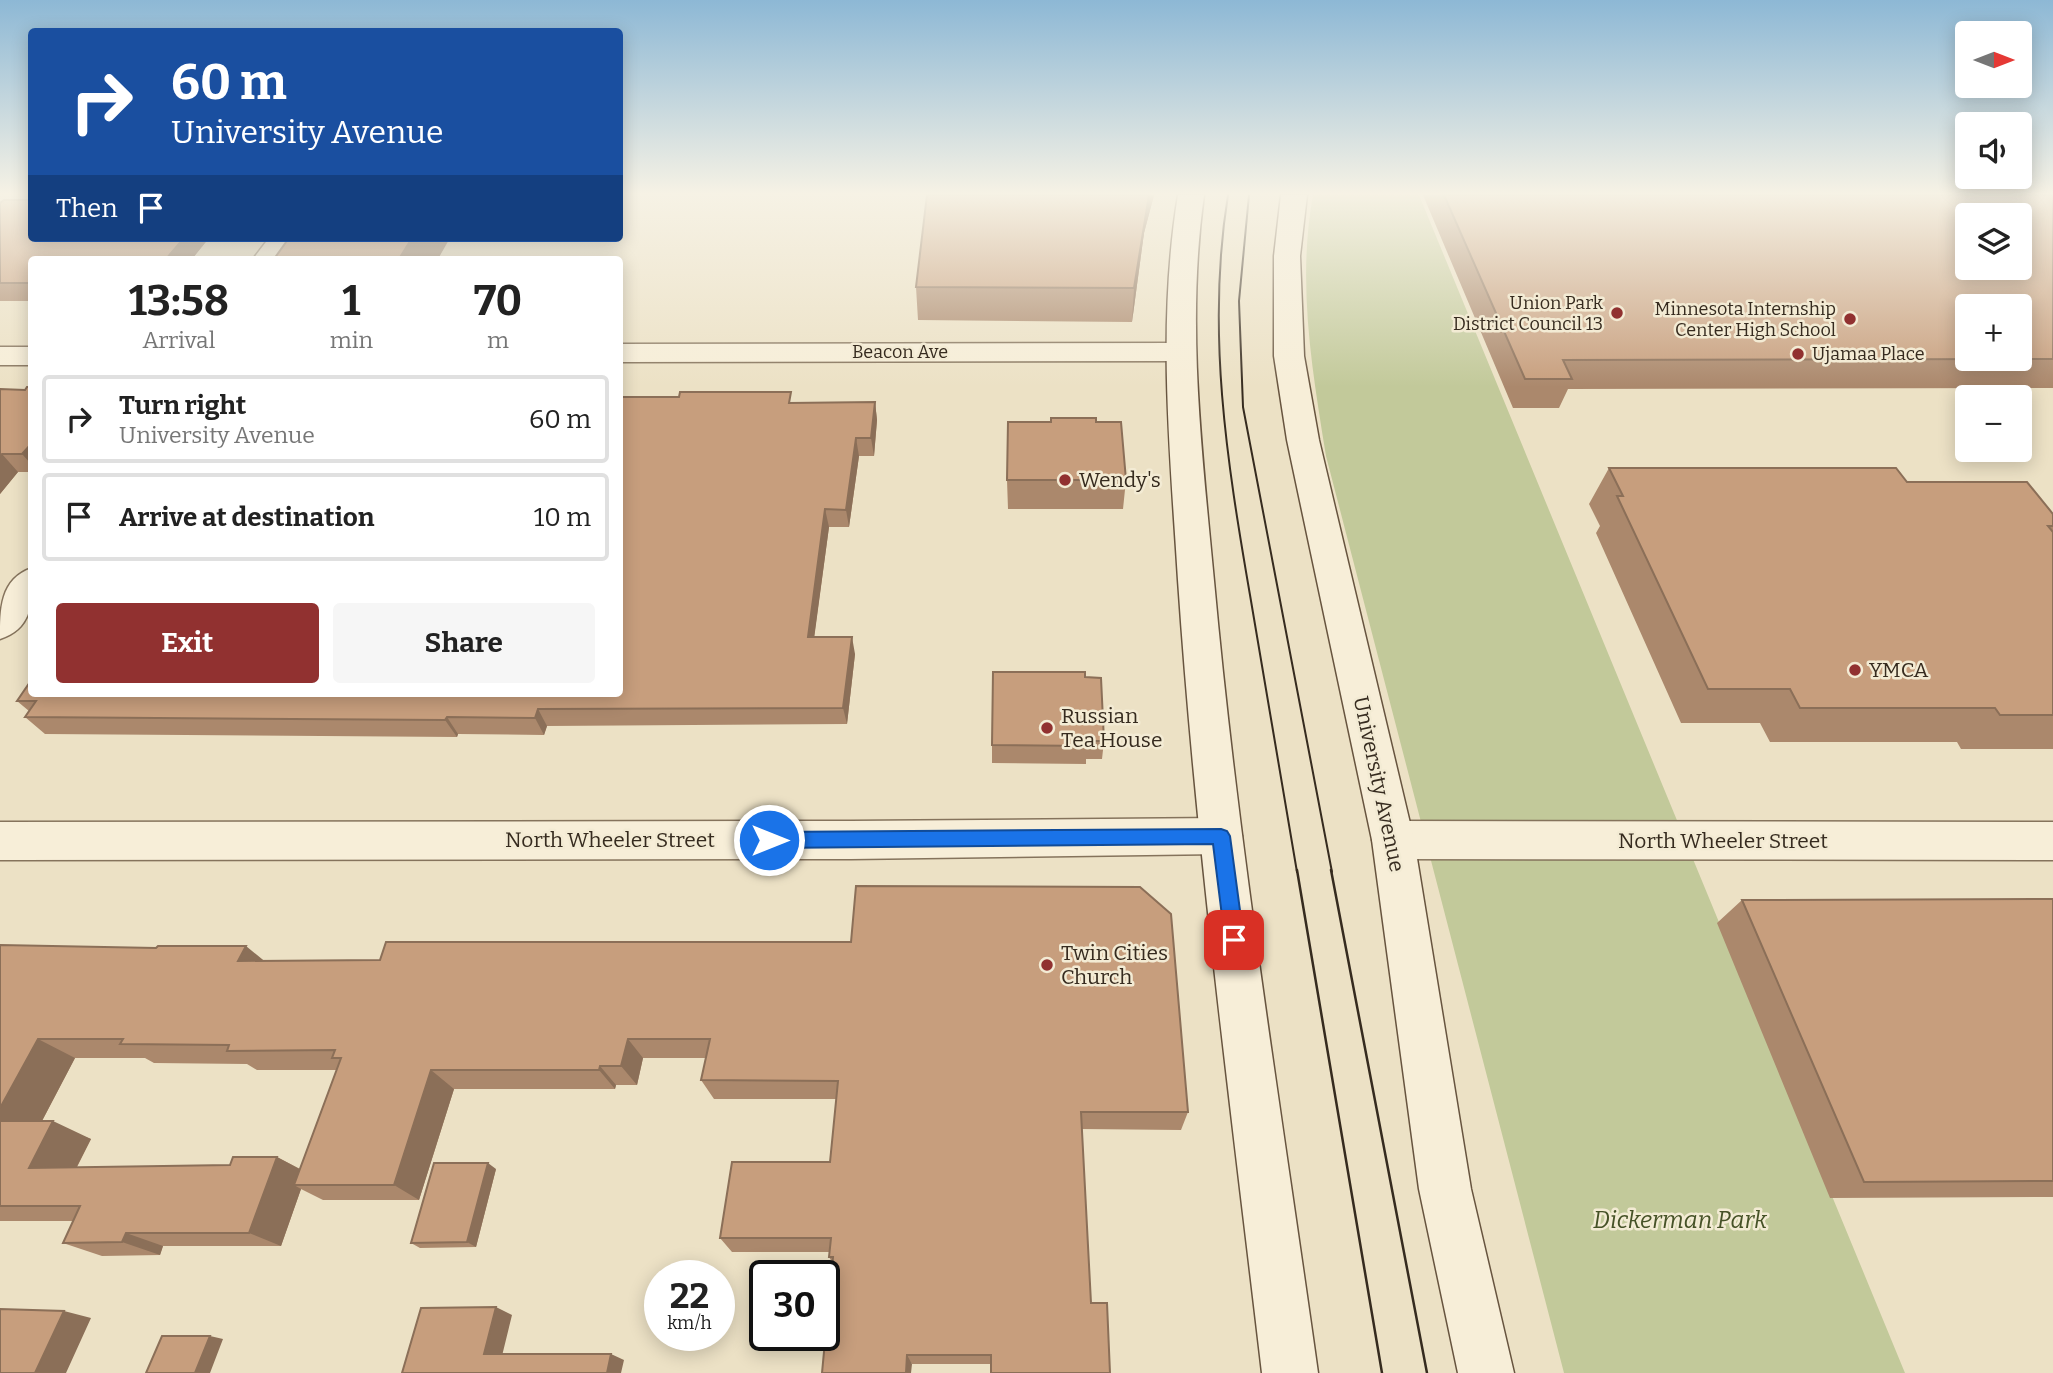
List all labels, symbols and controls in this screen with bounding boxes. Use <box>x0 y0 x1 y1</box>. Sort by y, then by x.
north arrow <box>1955 21 2032 98</box>
map controls <box>1955 21 2032 462</box>
text: 60 m <box>171 53 287 112</box>
icon: right <box>56 56 147 147</box>
button: sound <box>1955 112 2032 189</box>
text: University Avenue <box>171 113 444 151</box>
icon: arrive <box>132 189 170 227</box>
text: Then <box>56 193 118 224</box>
button: layers <box>1955 203 2032 280</box>
text: 13:58 <box>129 276 229 326</box>
text: 1 <box>342 276 360 326</box>
text: 70 <box>474 276 522 326</box>
place label: Union Park District Council 13 <box>1453 292 1604 335</box>
button: + <box>1955 294 2032 371</box>
place label: Minnesota Internship Center High School <box>1654 298 1836 341</box>
marker: Union Park District Council 13 <box>1609 305 1625 321</box>
marker: Minnesota Internship Center High School <box>1842 311 1858 327</box>
text: Arrival <box>142 326 215 354</box>
text: min <box>330 326 373 354</box>
text: m <box>487 326 509 354</box>
street label: Beacon Ave <box>852 341 948 363</box>
place label: Ujamaa Place <box>1812 343 1925 365</box>
marker: Ujamaa Place <box>1790 346 1806 362</box>
button: − <box>1955 385 2032 462</box>
text: Turn right <box>119 390 246 421</box>
icon: right <box>60 400 98 438</box>
text: 60 m <box>529 404 591 435</box>
text: University Avenue <box>119 421 315 449</box>
place label: Wendy's <box>1079 467 1161 493</box>
marker: Wendy's <box>1057 472 1073 488</box>
icon: arrive <box>60 498 98 536</box>
text: Arrive at destination <box>119 502 374 533</box>
text: 10 m <box>534 502 591 533</box>
button: Exit <box>56 603 319 683</box>
button: Share <box>333 603 595 683</box>
place label: YMCA <box>1869 657 1928 683</box>
marker: YMCA <box>1847 662 1863 678</box>
street label: University Avenue <box>1348 694 1410 874</box>
place label: Russian Tea House <box>1061 703 1162 753</box>
marker: Russian Tea House <box>1039 720 1055 736</box>
position arrow <box>732 803 806 877</box>
street label: North Wheeler Street <box>505 827 715 853</box>
street label: North Wheeler Street <box>1618 828 1828 854</box>
pin <box>1204 910 1264 970</box>
icon: arrive <box>1215 921 1253 959</box>
place label: Twin Cities Church <box>1061 940 1168 990</box>
marker: Twin Cities Church <box>1039 957 1055 973</box>
park label: Dickerman Park <box>1593 1206 1768 1234</box>
speed limit sign: 30 <box>749 1260 840 1351</box>
text: 22 <box>670 1275 709 1317</box>
text: km/h <box>667 1312 712 1334</box>

